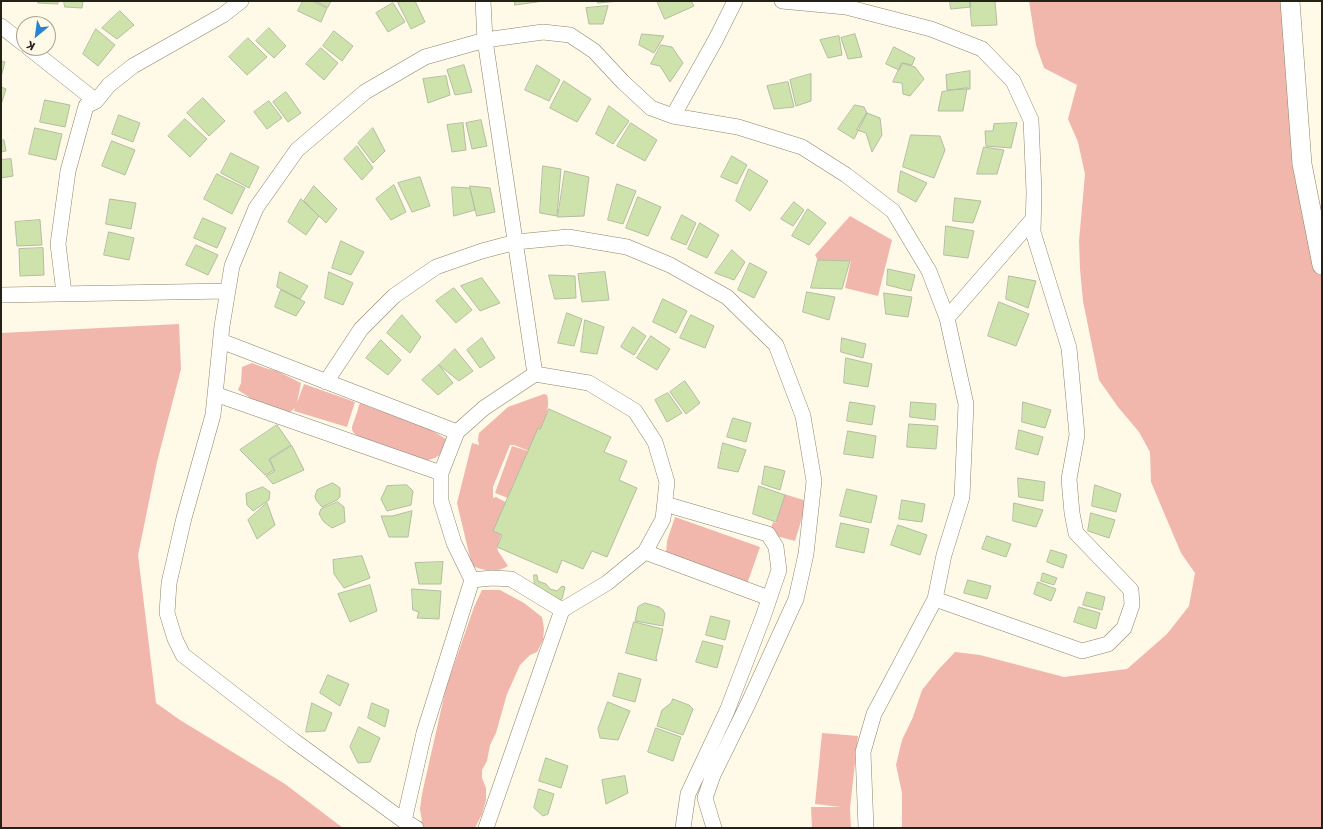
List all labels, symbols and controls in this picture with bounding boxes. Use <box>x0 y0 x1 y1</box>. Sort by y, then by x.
north arrow <box>16 16 56 56</box>
text: K <box>24 39 37 54</box>

